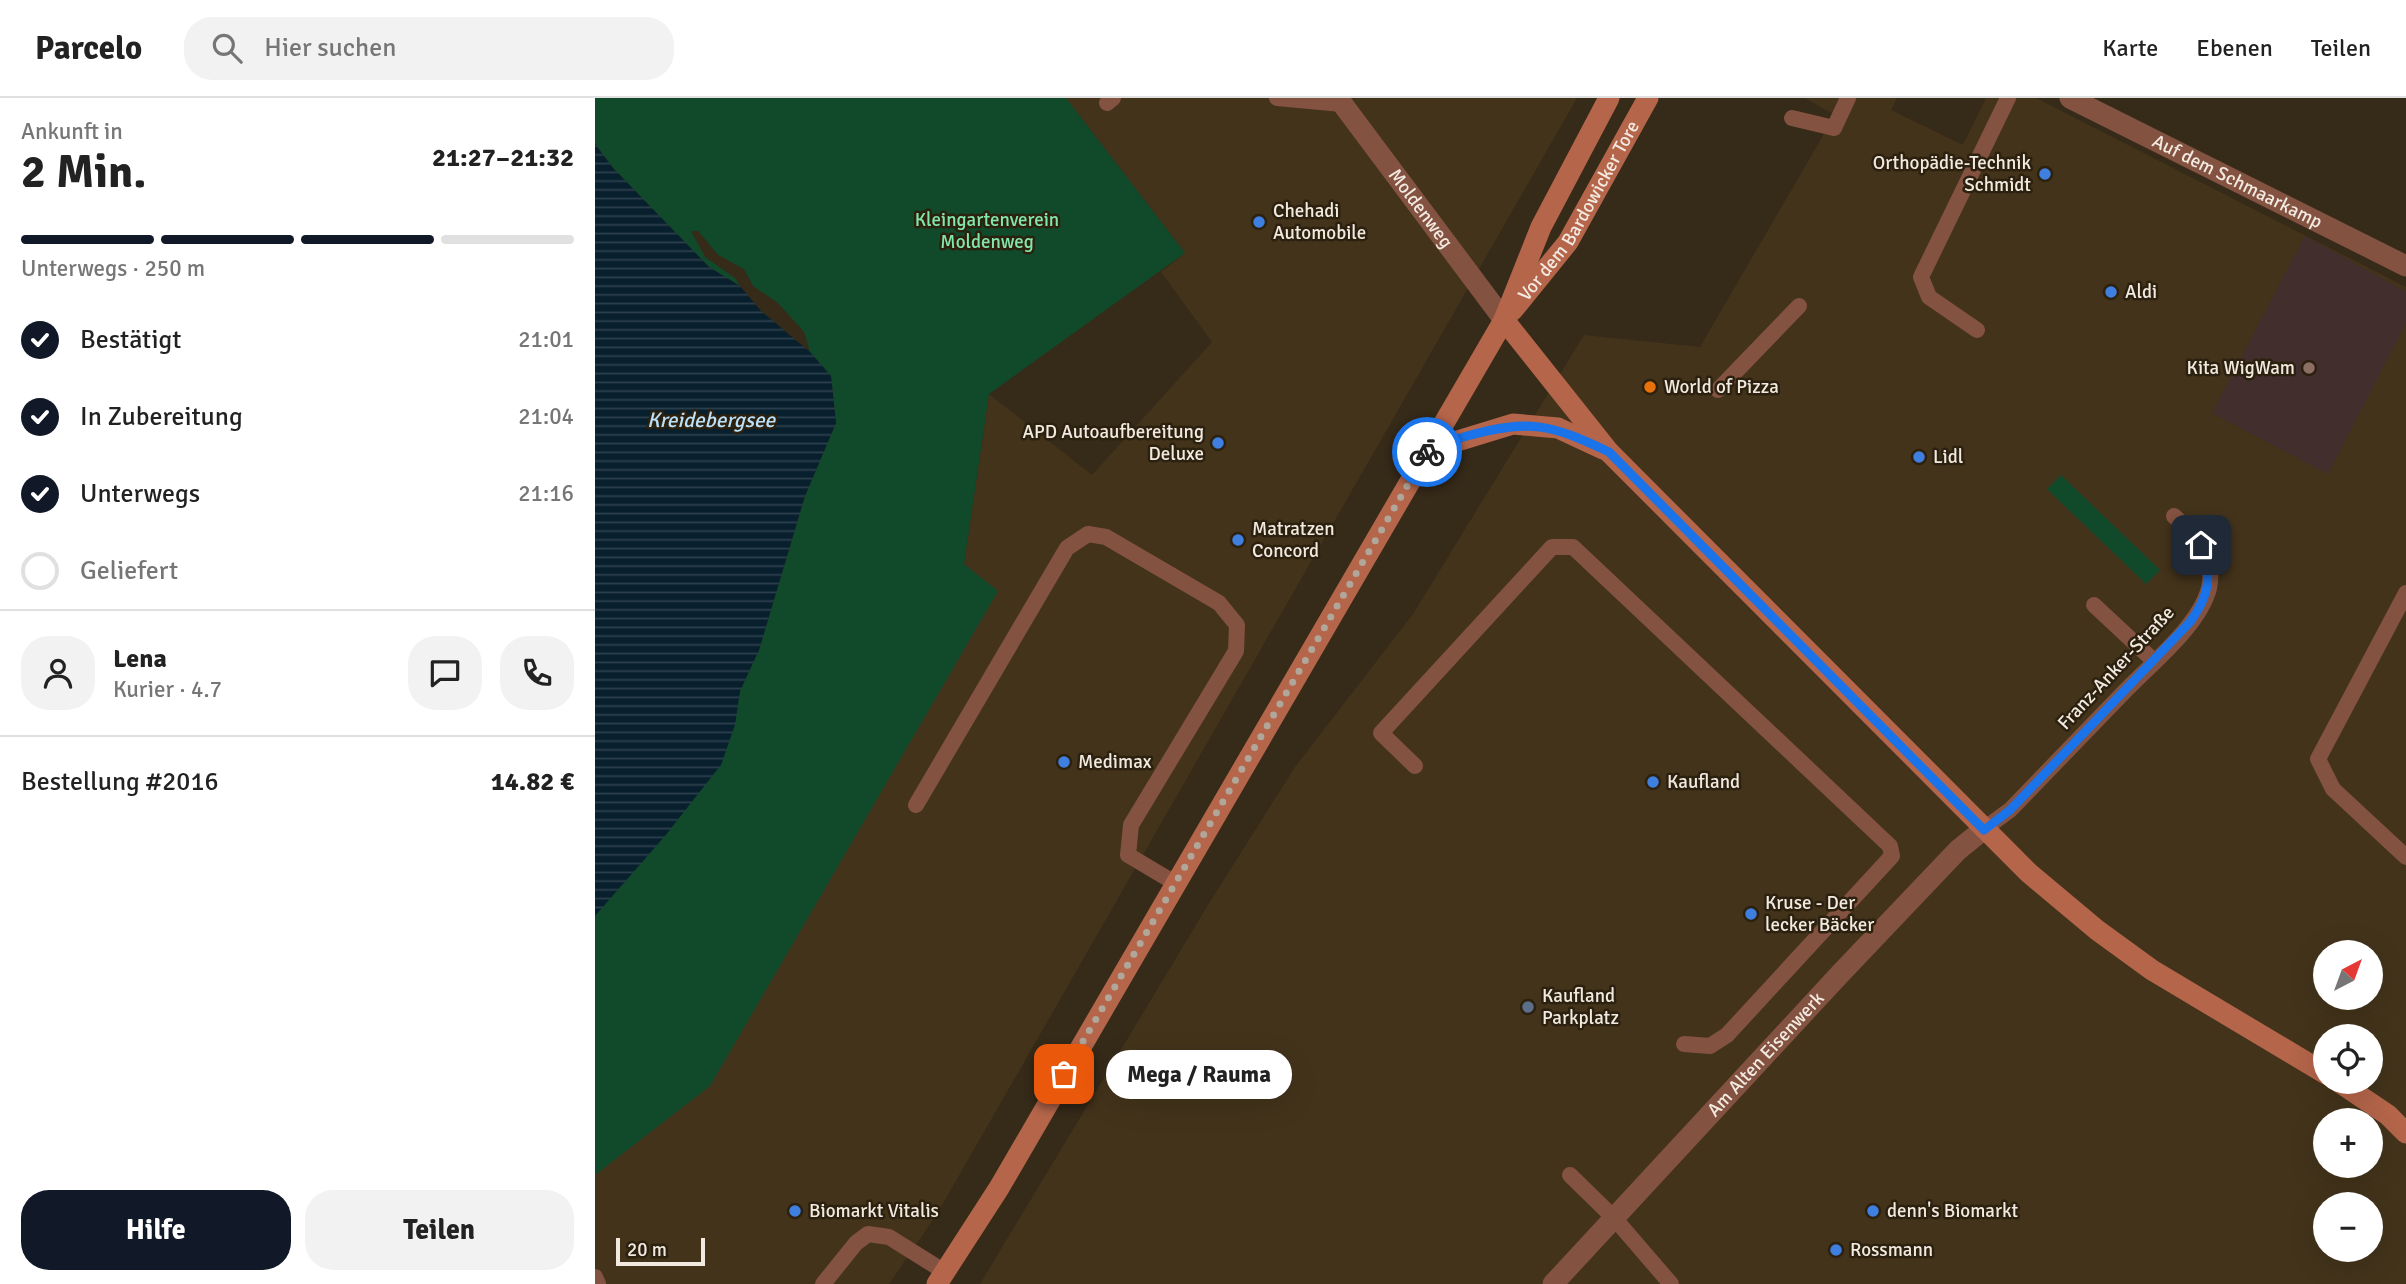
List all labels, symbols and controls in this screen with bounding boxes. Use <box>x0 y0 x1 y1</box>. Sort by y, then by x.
search box <box>184 17 674 80</box>
text: Parcelo <box>35 28 142 69</box>
icon: search <box>208 29 246 67</box>
text: Hier suchen <box>264 32 396 64</box>
text: Karte <box>2102 33 2158 63</box>
text: Ebenen <box>2196 33 2273 63</box>
text: Teilen <box>2311 33 2371 63</box>
text: Ankunft in <box>21 117 123 146</box>
street label: Vor dem Bardowicker Tore <box>1513 117 1645 306</box>
street label: Auf dem Schmaarkamp <box>2148 129 2326 234</box>
text: 21:27–21:32 <box>432 142 574 174</box>
text: 2 Min. <box>21 144 146 200</box>
place label: Orthopädie-Technik Schmidt <box>1873 151 2031 197</box>
street label: Moldenweg <box>1383 164 1458 253</box>
marker: Orthopädie-Technik Schmidt <box>2037 166 2053 182</box>
place label: Chehadi Automobile <box>1273 199 1366 245</box>
park label: Kleingartenverein Moldenweg <box>915 208 1059 254</box>
marker: Chehadi Automobile <box>1251 214 1267 230</box>
text: Unterwegs · 250 m <box>21 254 205 283</box>
place label: Aldi <box>2125 280 2157 304</box>
marker: Aldi <box>2103 284 2119 300</box>
icon: check <box>21 321 59 359</box>
text: Bestätigt <box>80 324 181 356</box>
text: 21:01 <box>518 325 574 354</box>
place label: Kita WigWam <box>2187 356 2295 380</box>
marker: Kita WigWam <box>2301 360 2317 376</box>
place label: World of Pizza <box>1664 375 1779 399</box>
marker: World of Pizza <box>1642 379 1658 395</box>
icon: check <box>21 398 59 436</box>
text: In Zubereitung <box>80 401 243 433</box>
text: 21:04 <box>518 402 574 431</box>
water label: Kreidebergsee <box>647 407 777 433</box>
courier <box>1392 417 1462 487</box>
place label: APD Autoaufbereitung Deluxe <box>1022 420 1204 466</box>
icon: bike <box>1408 433 1446 471</box>
marker: APD Autoaufbereitung Deluxe <box>1210 435 1226 451</box>
place label: Lidl <box>1933 445 1963 469</box>
marker: Lidl <box>1911 449 1927 465</box>
icon: check <box>21 475 59 513</box>
text: Unterwegs <box>80 478 200 510</box>
text: 21:16 <box>518 479 574 508</box>
pin <box>2171 515 2231 575</box>
place label: Matratzen Concord <box>1252 517 1335 563</box>
icon: home <box>2182 526 2220 564</box>
marker: Matratzen Concord <box>1230 532 1246 548</box>
text: Geliefert <box>80 555 178 587</box>
street label: Franz-Anker-Straße <box>2052 601 2180 735</box>
button: person <box>21 636 95 710</box>
button: chat <box>408 636 482 710</box>
button: phone <box>500 636 574 710</box>
text: Lena <box>113 643 167 675</box>
text: Kurier · 4.7 <box>113 675 222 704</box>
place label: Medimax <box>1078 750 1152 774</box>
marker: Medimax <box>1056 754 1072 770</box>
text: Bestellung #2016 <box>21 766 218 798</box>
text: 14.82 € <box>491 766 574 798</box>
place label: Kaufland <box>1667 770 1740 794</box>
marker: Kaufland <box>1645 774 1661 790</box>
place label: Kruse - Der lecker Bäcker <box>1765 891 1874 937</box>
marker: Kruse - Der lecker Bäcker <box>1743 906 1759 922</box>
north arrow <box>2313 940 2383 1010</box>
map controls <box>2313 940 2383 1262</box>
place label: Kaufland Parkplatz <box>1542 984 1619 1030</box>
street label: Am Alten Eisenwerk <box>1702 987 1830 1122</box>
marker: Kaufland Parkplatz <box>1520 999 1536 1015</box>
button: locate <box>2313 1024 2383 1094</box>
pin <box>1034 1044 1094 1104</box>
callout: Mega / Rauma <box>1106 1049 1291 1098</box>
icon: bag <box>1045 1055 1083 1093</box>
text: Mega / Rauma <box>1127 1060 1271 1089</box>
button: + <box>2313 1108 2383 1178</box>
button: Hilfe <box>21 1190 291 1270</box>
button: Teilen <box>305 1190 574 1270</box>
button: − <box>2313 1192 2383 1262</box>
place label: Biomarkt Vitalis <box>809 1199 939 1223</box>
place label: denn's Biomarkt <box>1887 1199 2019 1223</box>
marker: Biomarkt Vitalis <box>787 1203 803 1219</box>
marker: denn's Biomarkt <box>1865 1203 1881 1219</box>
scale bar <box>616 1235 705 1267</box>
text: 20 m <box>627 1238 667 1262</box>
place label: Rossmann <box>1850 1238 1933 1262</box>
marker: Rossmann <box>1828 1242 1844 1258</box>

